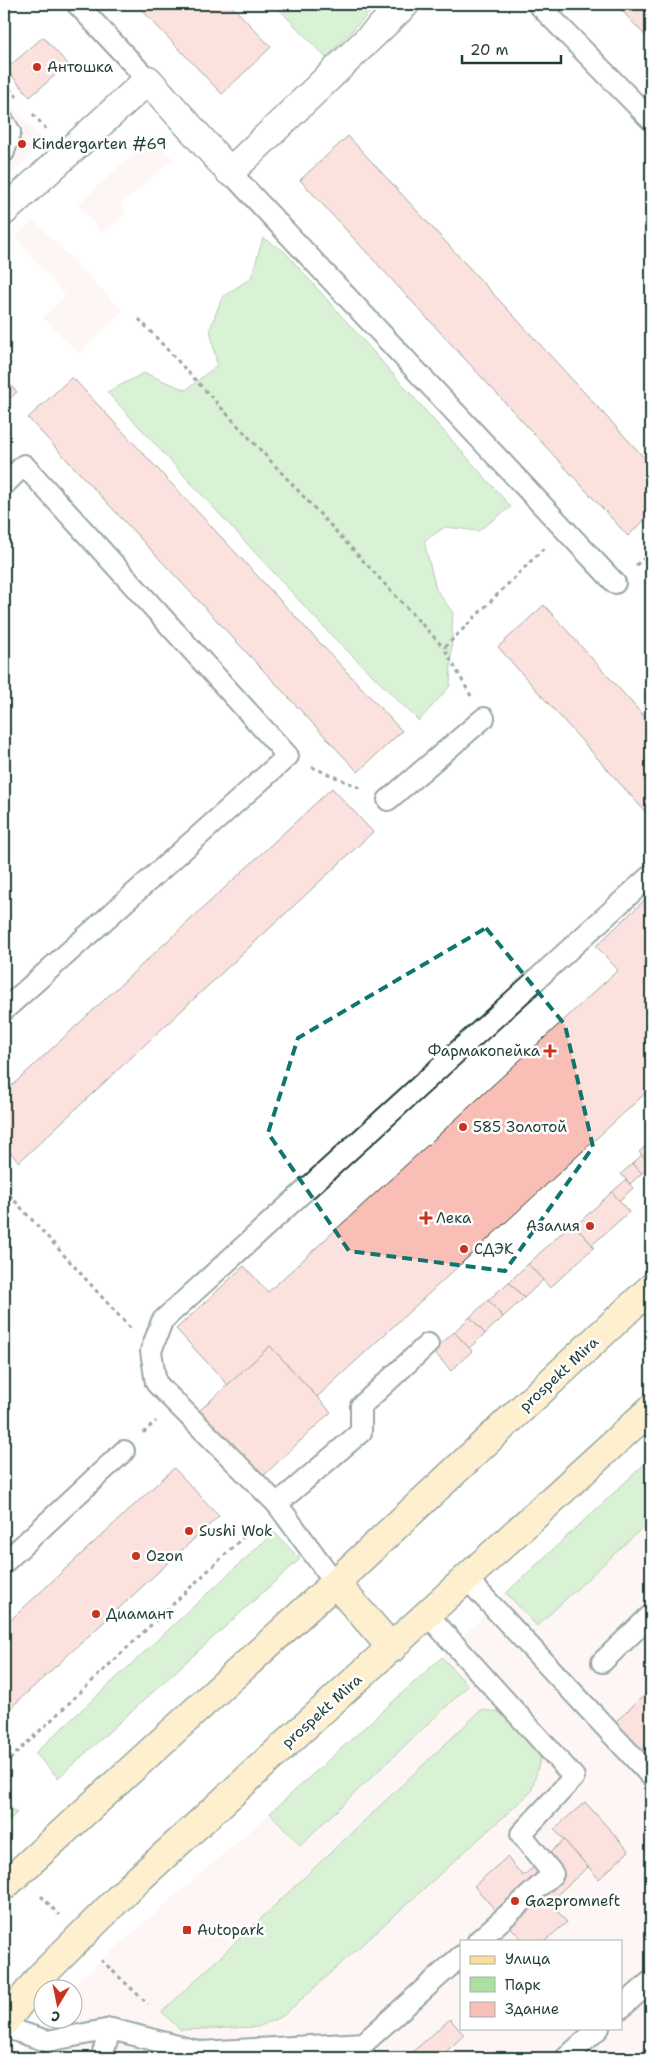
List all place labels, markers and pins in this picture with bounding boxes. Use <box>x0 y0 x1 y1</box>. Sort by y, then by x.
place label: Антошка <box>47 57 114 77</box>
marker: Антошка <box>31 61 43 73</box>
place label: Kindergarten #69 <box>32 134 166 154</box>
marker: Kindergarten #69 <box>16 138 28 150</box>
place label: Фармакопейка <box>428 1041 541 1061</box>
marker: Фармакопейка <box>544 1045 556 1057</box>
place label: 585 Золотой <box>473 1117 567 1137</box>
marker: 585 Золотой <box>457 1121 469 1133</box>
place label: Лека <box>436 1208 472 1228</box>
marker: Лека <box>420 1212 432 1224</box>
place label: Азалия <box>526 1216 580 1236</box>
marker: Азалия <box>584 1220 596 1232</box>
place label: СДЭК <box>474 1239 514 1259</box>
marker: СДЭК <box>458 1243 470 1255</box>
place label: Sushi Wok <box>199 1521 273 1541</box>
marker: Sushi Wok <box>183 1525 195 1537</box>
place label: Ozon <box>146 1546 183 1566</box>
marker: Ozon <box>130 1550 142 1562</box>
place label: Диамант <box>106 1604 174 1624</box>
marker: Диамант <box>90 1608 102 1620</box>
place label: Gazpromneft <box>525 1891 620 1911</box>
marker: Gazpromneft <box>509 1895 521 1907</box>
place label: Autopark <box>197 1920 264 1940</box>
marker: Autopark <box>181 1924 193 1936</box>

